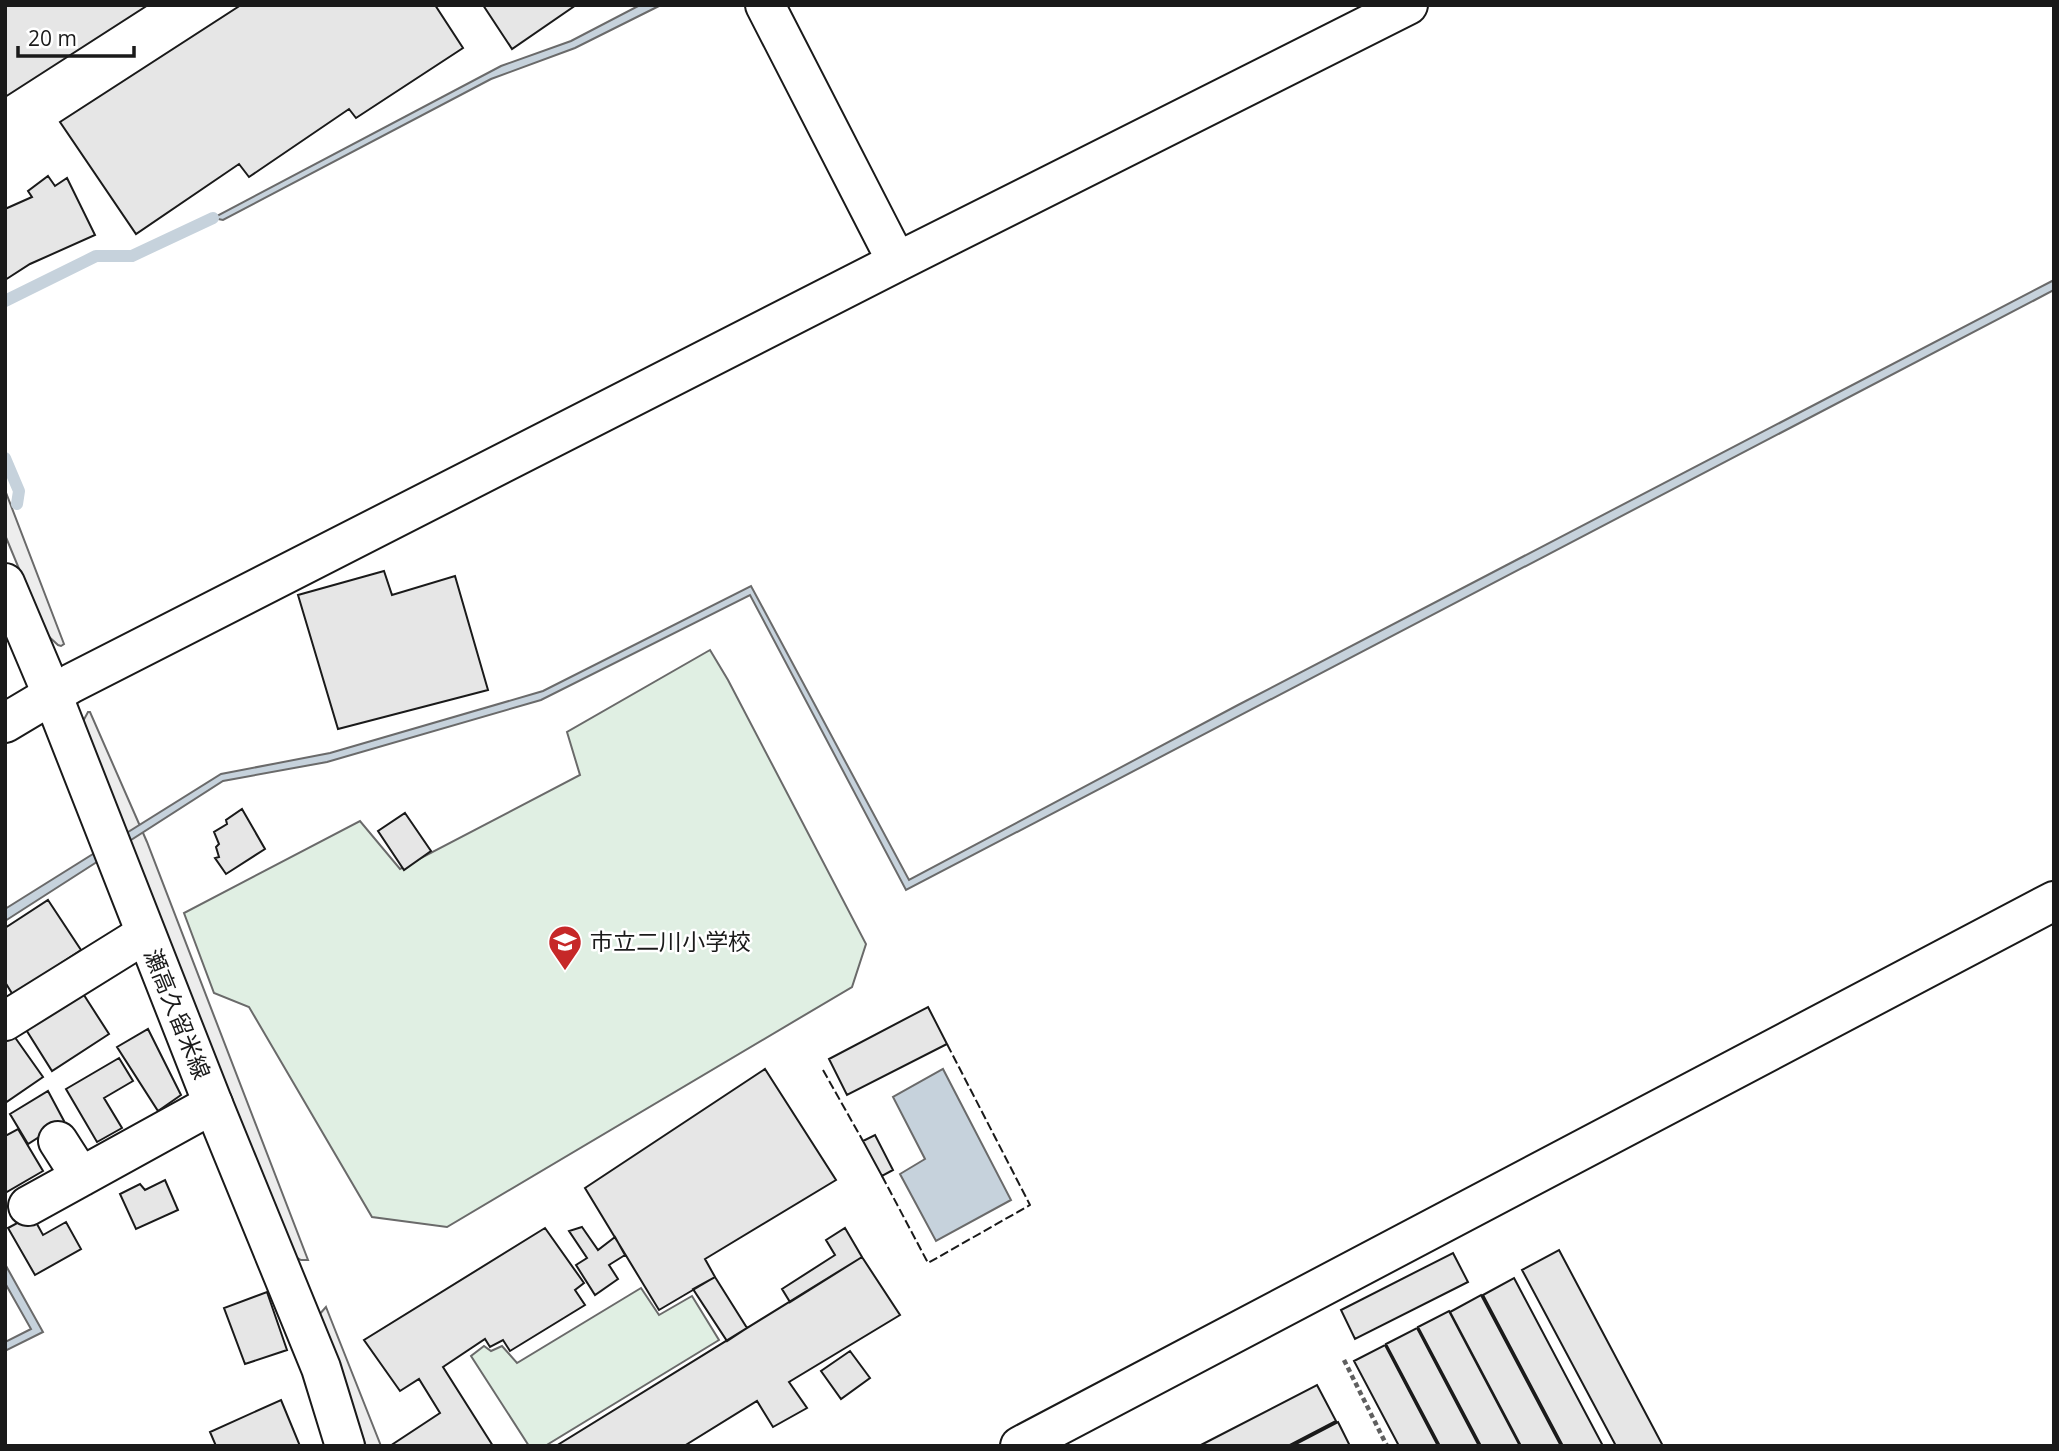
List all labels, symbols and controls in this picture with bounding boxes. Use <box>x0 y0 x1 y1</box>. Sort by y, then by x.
scale bar <box>18 14 133 58</box>
text: 20 m <box>28 24 77 52</box>
school or university icon: 市立二川小学校 <box>546 923 584 972</box>
place label: 市立二川小学校 <box>590 925 751 957</box>
street label: 瀬高久留米線 <box>137 944 219 1084</box>

